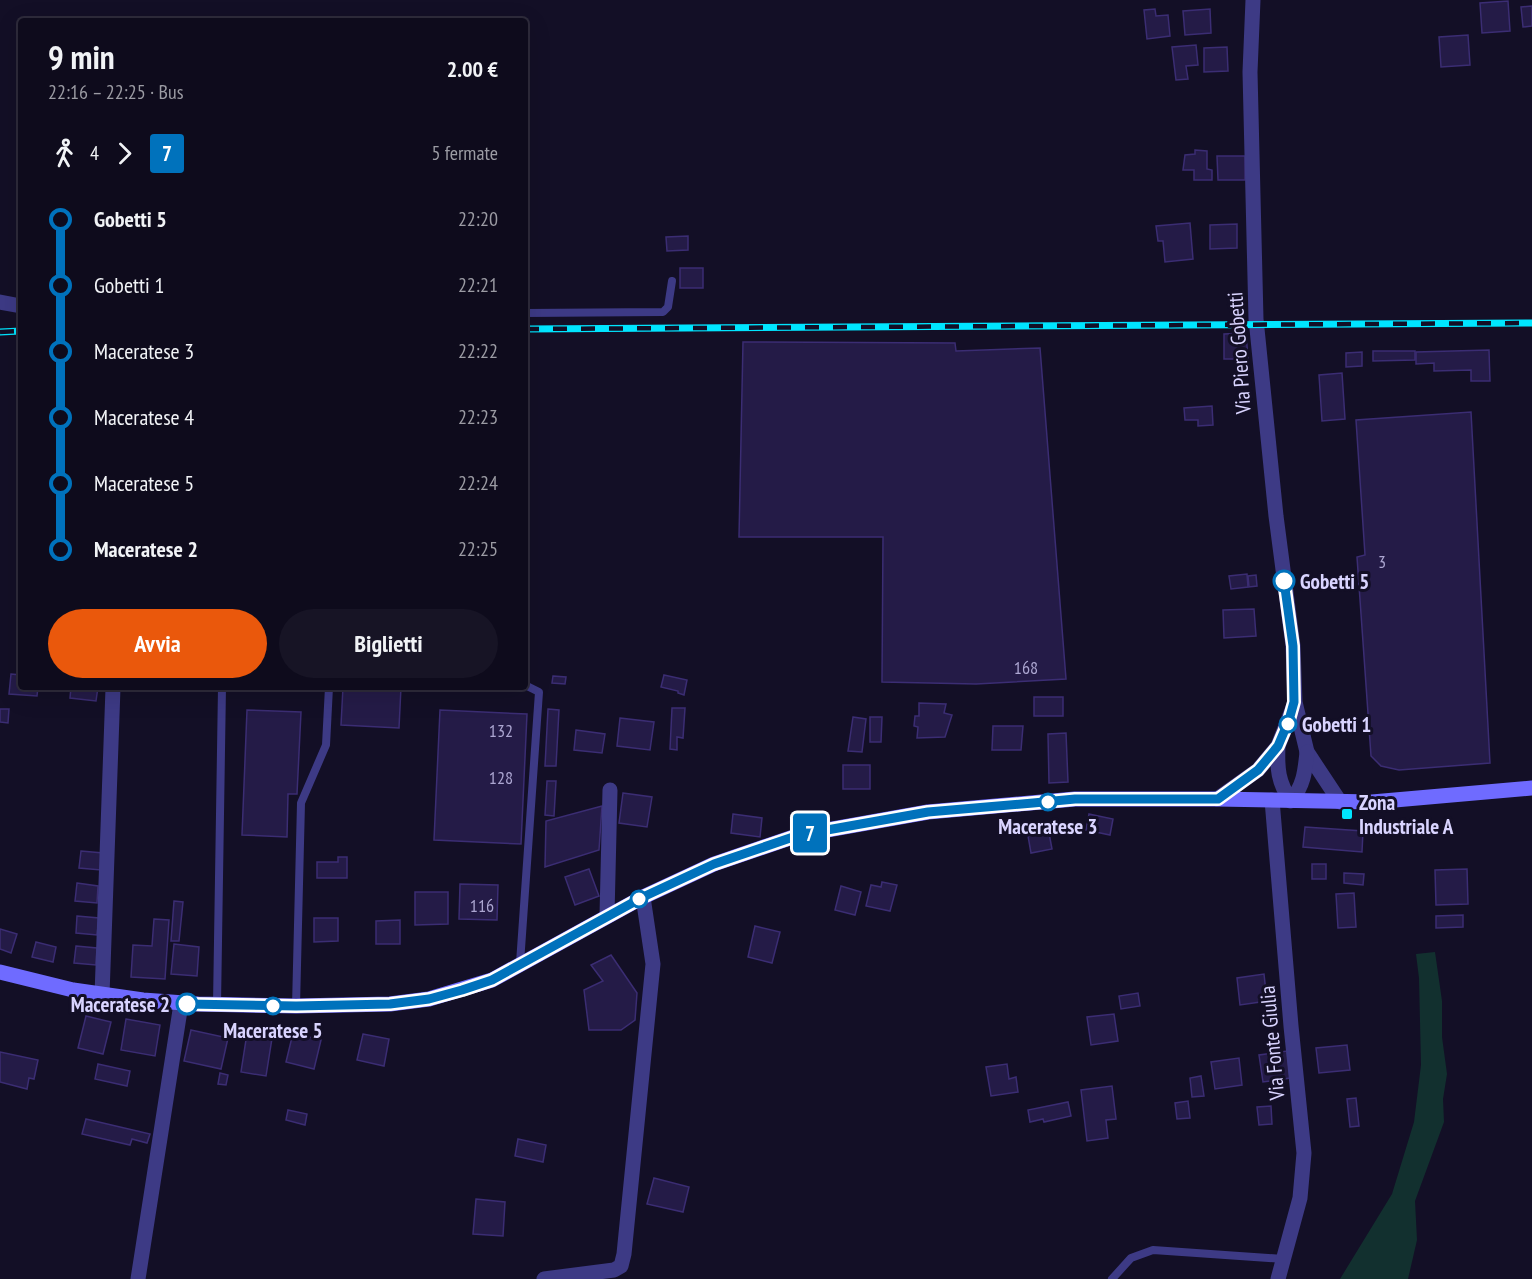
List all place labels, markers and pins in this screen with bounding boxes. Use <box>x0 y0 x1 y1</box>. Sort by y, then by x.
place label: Gobetti 5 <box>1300 568 1369 595</box>
marker: Gobetti 5 <box>1273 570 1295 592</box>
place label: Gobetti 1 <box>1302 711 1371 738</box>
marker: Gobetti 1 <box>1279 715 1297 733</box>
place label: Zona Industriale A <box>1359 789 1454 840</box>
marker: Maceratese 3 <box>1039 793 1057 811</box>
marker: Zona Industriale A <box>1340 807 1354 821</box>
place label: Maceratese 3 <box>998 813 1098 840</box>
unlabelled marker <box>630 890 648 908</box>
place label: Maceratese 2 <box>71 991 170 1018</box>
marker: Maceratese 2 <box>176 993 198 1015</box>
marker: Maceratese 5 <box>264 997 282 1015</box>
place label: Maceratese 5 <box>223 1017 323 1044</box>

